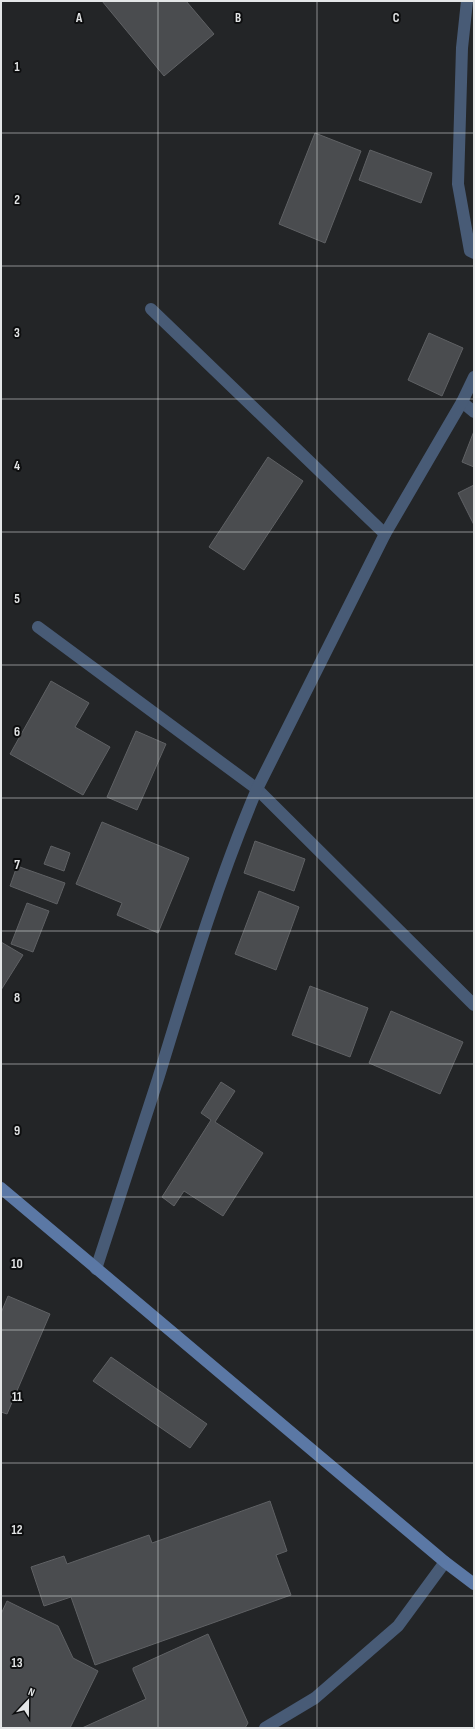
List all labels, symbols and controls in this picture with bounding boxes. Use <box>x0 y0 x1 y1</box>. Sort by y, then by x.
text: A <box>75 10 83 26</box>
text: B <box>235 10 241 26</box>
text: C <box>393 10 400 26</box>
text: 1 <box>14 59 20 75</box>
text: 2 <box>14 192 20 208</box>
text: 3 <box>14 325 20 341</box>
text: 4 <box>14 458 20 474</box>
text: 5 <box>14 591 20 607</box>
text: 6 <box>14 724 20 740</box>
text: 7 <box>14 857 20 873</box>
text: 8 <box>14 990 20 1006</box>
text: 9 <box>14 1123 20 1139</box>
text: 10 <box>11 1256 23 1272</box>
text: 11 <box>12 1389 22 1405</box>
text: 12 <box>12 1522 23 1538</box>
text: 13 <box>12 1655 23 1671</box>
north arrow <box>8 1681 48 1721</box>
text: N <box>26 1685 37 1699</box>

